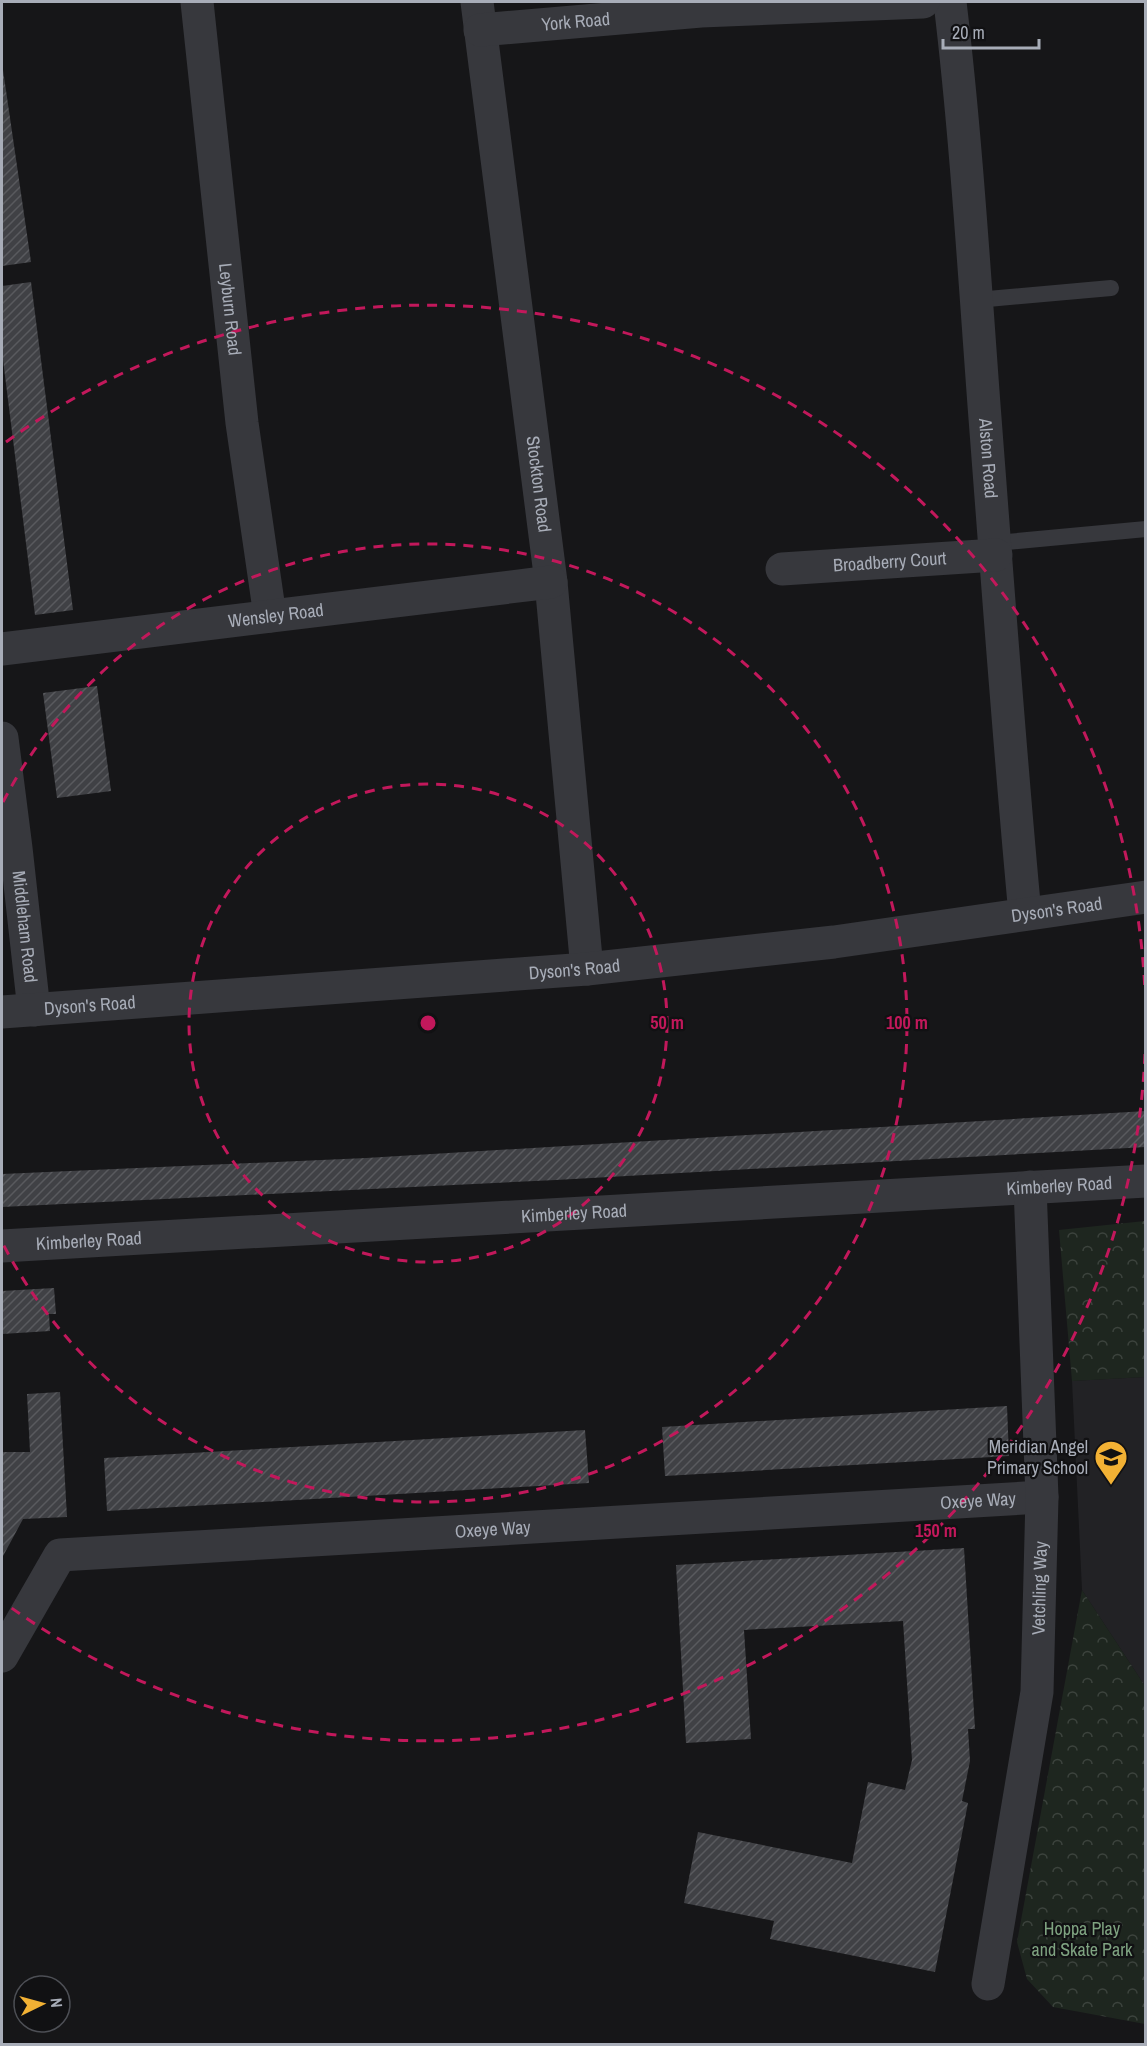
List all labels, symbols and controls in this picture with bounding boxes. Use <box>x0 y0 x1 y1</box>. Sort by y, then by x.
street label: York Road <box>540 6 611 37</box>
scale bar <box>943 12 1039 50</box>
text: 20 m <box>952 20 985 45</box>
street label: Leyburn Road <box>213 262 248 357</box>
street label: Alston Road <box>973 416 1004 499</box>
street label: Stockton Road <box>520 434 558 534</box>
street label: Broadberry Court <box>832 545 947 578</box>
street label: Wensley Road <box>227 597 325 633</box>
street label: Middleham Road <box>7 869 44 984</box>
street label: Dyson's Road <box>1010 890 1104 928</box>
street label: Dyson's Road <box>528 952 621 985</box>
street label: Dyson's Road <box>43 989 136 1021</box>
text: 50 m <box>650 1010 684 1035</box>
text: 100 m <box>886 1010 928 1035</box>
centre of rings <box>418 1013 438 1033</box>
street label: Kimberley Road <box>1006 1170 1113 1201</box>
street label: Kimberley Road <box>520 1198 628 1228</box>
street label: Kimberley Road <box>35 1225 142 1256</box>
place label: Meridian Angel Primary School <box>987 1434 1088 1480</box>
school or university icon: Meridian Angel Primary School <box>1093 1439 1129 1486</box>
street label: Oxeye Way <box>939 1486 1017 1515</box>
street label: Oxeye Way <box>454 1514 532 1544</box>
text: 150 m <box>915 1518 957 1543</box>
street label: Vetchling Way <box>1025 1540 1053 1635</box>
park label: Hoppa Play and Skate Park <box>1032 1916 1133 1962</box>
north arrow <box>12 1974 72 2034</box>
text: N <box>46 1997 68 2008</box>

